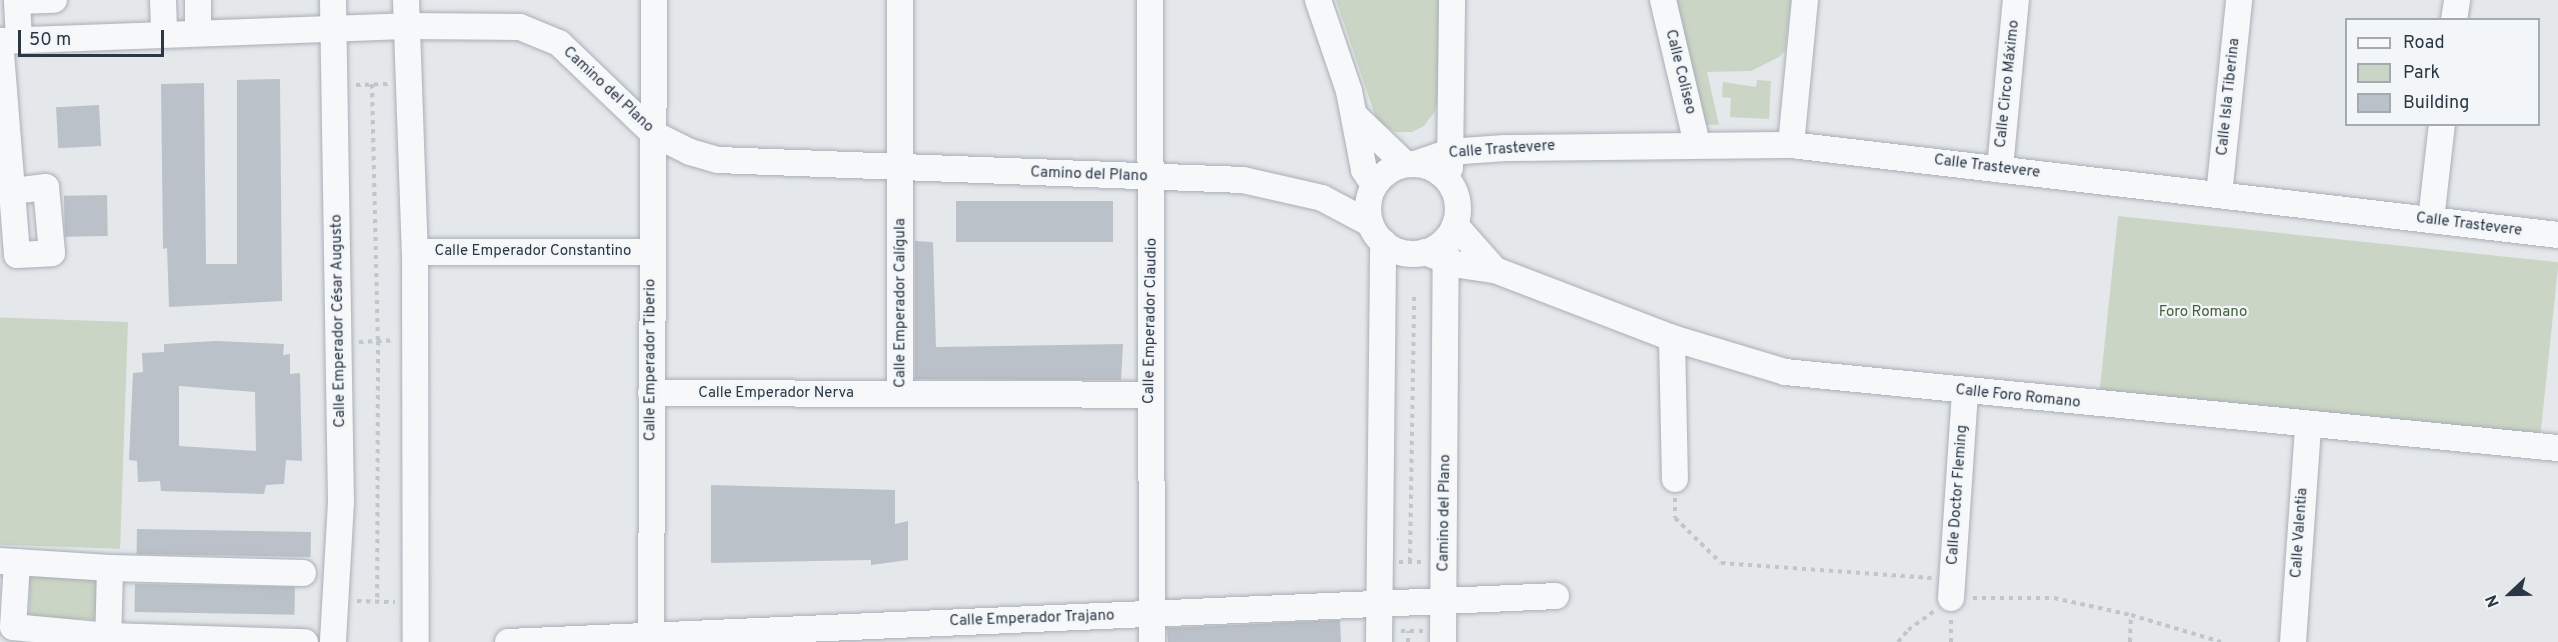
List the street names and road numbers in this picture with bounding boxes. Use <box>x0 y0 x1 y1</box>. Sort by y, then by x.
street label: Calle Circo Máximo <box>1992 19 2024 149</box>
street label: Calle Coliseo <box>1661 28 1699 116</box>
street label: Calle Isla Tiberina <box>2214 37 2244 157</box>
street label: Camino del Plano <box>559 43 657 137</box>
street label: Calle Trastevere <box>1448 137 1556 163</box>
street label: Calle Trastevere <box>1933 152 2041 182</box>
street label: Camino del Plano <box>1030 164 1148 186</box>
street label: Calle Trastevere <box>2415 210 2523 240</box>
street label: Calle Emperador César Augusto <box>328 214 350 428</box>
street label: Calle Emperador Calígula <box>892 218 910 388</box>
street label: Calle Emperador Claudio <box>1141 238 1161 404</box>
street label: Calle Emperador Constantino <box>435 243 631 261</box>
street label: Calle Emperador Tiberio <box>642 279 660 441</box>
street label: Calle Foro Romano <box>1955 381 2081 413</box>
street label: Calle Emperador Nerva <box>698 385 854 403</box>
street label: Calle Doctor Fleming <box>1944 424 1972 566</box>
street label: Camino del Plano <box>1435 454 1455 572</box>
street label: Calle Valentia <box>2288 487 2312 579</box>
street label: Calle Emperador Trajano <box>949 607 1115 631</box>

